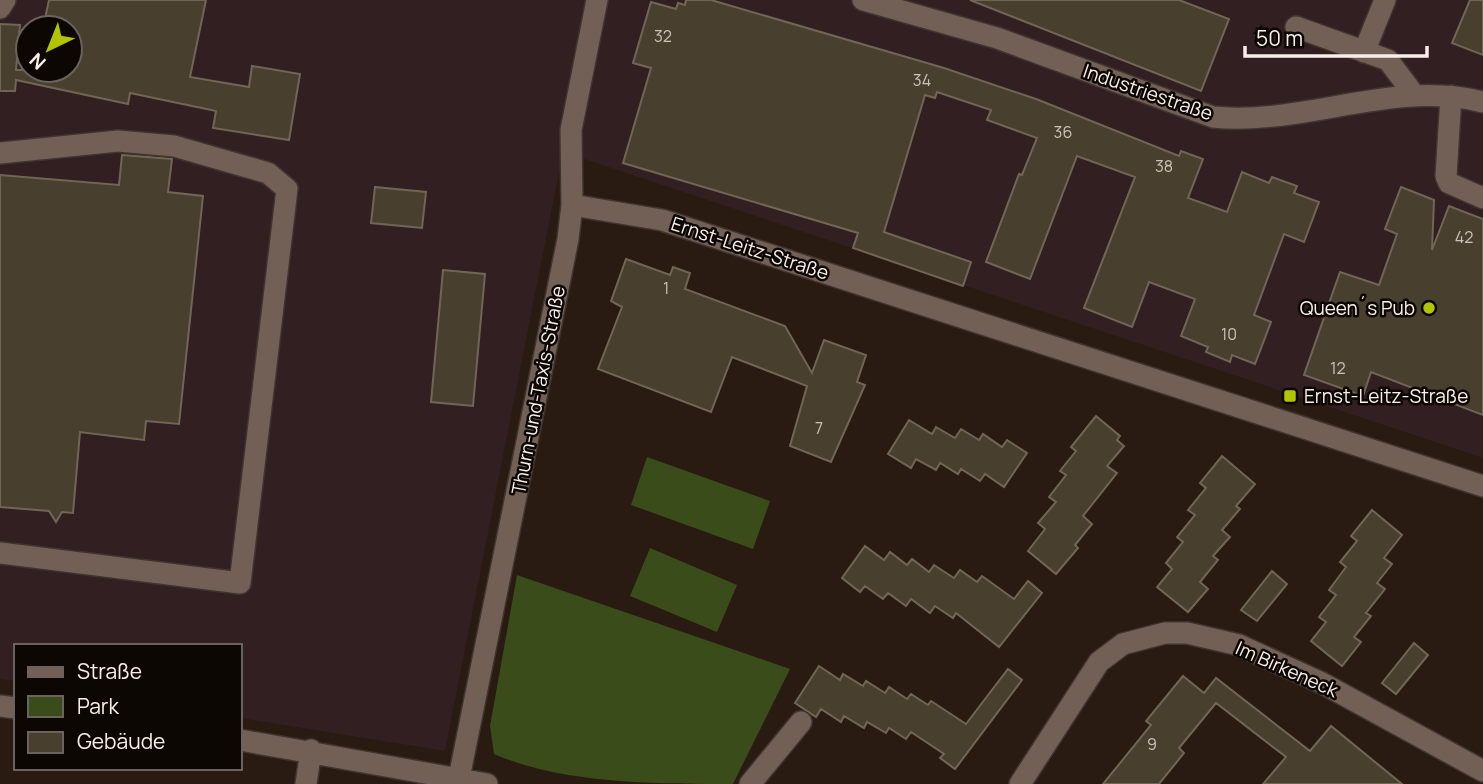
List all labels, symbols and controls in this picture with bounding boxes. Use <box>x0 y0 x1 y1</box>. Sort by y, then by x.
north arrow <box>14 14 84 84</box>
scale bar <box>1245 14 1427 58</box>
text: 50 m <box>1256 24 1303 52</box>
house number: 32 <box>654 25 672 47</box>
text: N <box>24 47 51 76</box>
street label: Industriestraße <box>1080 58 1216 126</box>
house number: 34 <box>913 69 931 91</box>
house number: 36 <box>1054 121 1072 143</box>
house number: 38 <box>1155 155 1173 177</box>
street label: Ernst-Leitz-Straße <box>668 210 832 286</box>
house number: 42 <box>1455 226 1473 248</box>
house number: 1 <box>663 277 669 299</box>
street label: Thurn-und-Taxis-Straße <box>505 283 571 497</box>
place label: Queen´s Pub <box>1300 295 1415 321</box>
marker: Queen´s Pub <box>1421 300 1437 316</box>
house number: 10 <box>1221 323 1237 345</box>
house number: 12 <box>1330 357 1346 379</box>
place label: Ernst-Leitz-Straße <box>1304 383 1468 409</box>
marker: Ernst-Leitz-Straße <box>1282 388 1298 404</box>
house number: 7 <box>815 417 823 439</box>
street label: Im Birkeneck <box>1232 635 1343 703</box>
legend <box>14 644 242 770</box>
text: Straße <box>77 657 142 685</box>
text: Park <box>77 692 119 720</box>
text: Gebäude <box>77 727 165 755</box>
house number: 9 <box>1147 733 1157 755</box>

